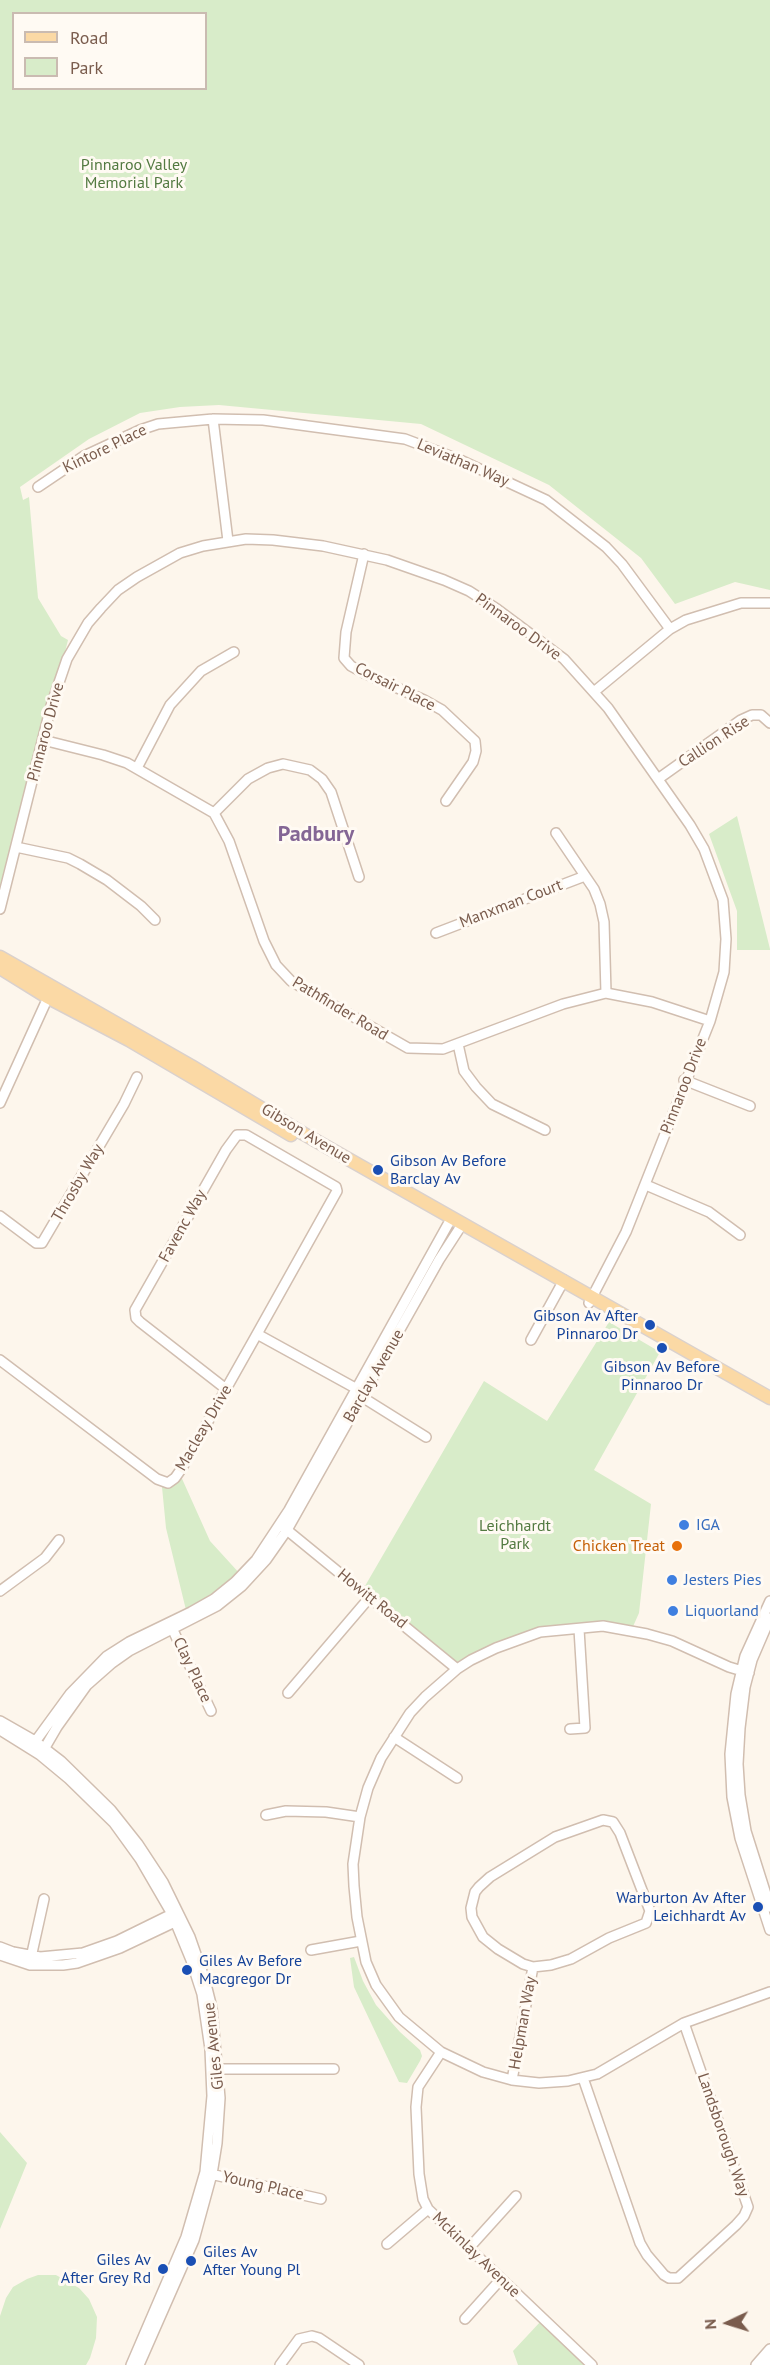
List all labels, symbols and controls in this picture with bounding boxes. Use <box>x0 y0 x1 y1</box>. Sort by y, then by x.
legend <box>12 12 207 90</box>
text: Road <box>70 26 108 49</box>
text: Park <box>70 56 103 79</box>
park label: Pinnaroo Valley Memorial Park <box>81 155 187 193</box>
street label: Kintore Place <box>60 420 150 478</box>
street label: Leviathan Way <box>414 435 512 491</box>
street label: Pinnaroo Drive <box>471 589 565 665</box>
street label: Corsair Place <box>352 659 438 715</box>
street label: Pinnaroo Drive <box>24 681 68 783</box>
street label: Callion Rise <box>675 712 753 772</box>
district label: Padbury <box>278 822 354 848</box>
street label: Manxman Court <box>457 876 565 932</box>
street label: Pathfinder Road <box>289 973 391 1045</box>
street label: Pinnaroo Drive <box>657 1035 711 1137</box>
street label: Gibson Avenue <box>258 1100 354 1168</box>
street label: Throsby Way <box>48 1141 108 1225</box>
place label: Gibson Av Before Barclay Av <box>390 1151 506 1189</box>
marker: Gibson Av Before Barclay Av <box>371 1163 385 1177</box>
street label: Favenc Way <box>155 1186 211 1266</box>
place label: Gibson Av After Pinnaroo Dr <box>533 1306 638 1344</box>
marker: Gibson Av After Pinnaroo Dr <box>643 1318 657 1332</box>
street label: Barclay Avenue <box>340 1326 408 1426</box>
marker: Gibson Av Before Pinnaroo Dr <box>655 1341 669 1355</box>
place label: Gibson Av Before Pinnaroo Dr <box>604 1357 720 1395</box>
street label: Macleay Drive <box>172 1382 236 1474</box>
place label: IGA <box>696 1515 720 1535</box>
park label: Leichhardt Park <box>479 1516 551 1554</box>
marker: IGA <box>677 1518 691 1532</box>
place label: Chicken Treat <box>573 1536 665 1556</box>
marker: Chicken Treat <box>670 1539 684 1553</box>
street label: Howitt Road <box>333 1565 411 1633</box>
place label: Jesters Pies <box>684 1570 761 1590</box>
marker: Jesters Pies <box>665 1573 679 1587</box>
place label: Liquorland <box>685 1601 759 1621</box>
marker: Liquorland <box>666 1604 680 1618</box>
street label: Clay Place <box>169 1634 215 1706</box>
place label: Warburton Av After Leichhardt Av <box>616 1888 746 1926</box>
marker: Warburton Av After Leichhardt Av <box>751 1900 765 1914</box>
place label: Giles Av Before Macgregor Dr <box>199 1951 302 1989</box>
marker: Giles Av Before Macgregor Dr <box>180 1963 194 1977</box>
street label: Helpman Way <box>505 1975 541 2071</box>
street label: Giles Avenue <box>200 2001 228 2091</box>
street label: Landsborough Way <box>693 2071 753 2199</box>
street label: Young Place <box>220 2167 306 2205</box>
street label: Mckinlay Avenue <box>428 2208 524 2302</box>
place label: Giles Av After Young Pl <box>203 2242 300 2280</box>
place label: Giles Av After Grey Rd <box>61 2250 151 2288</box>
marker: Giles Av After Young Pl <box>184 2254 198 2268</box>
marker: Giles Av After Grey Rd <box>156 2262 170 2276</box>
north arrow <box>698 2293 758 2353</box>
text: N <box>700 2318 720 2330</box>

